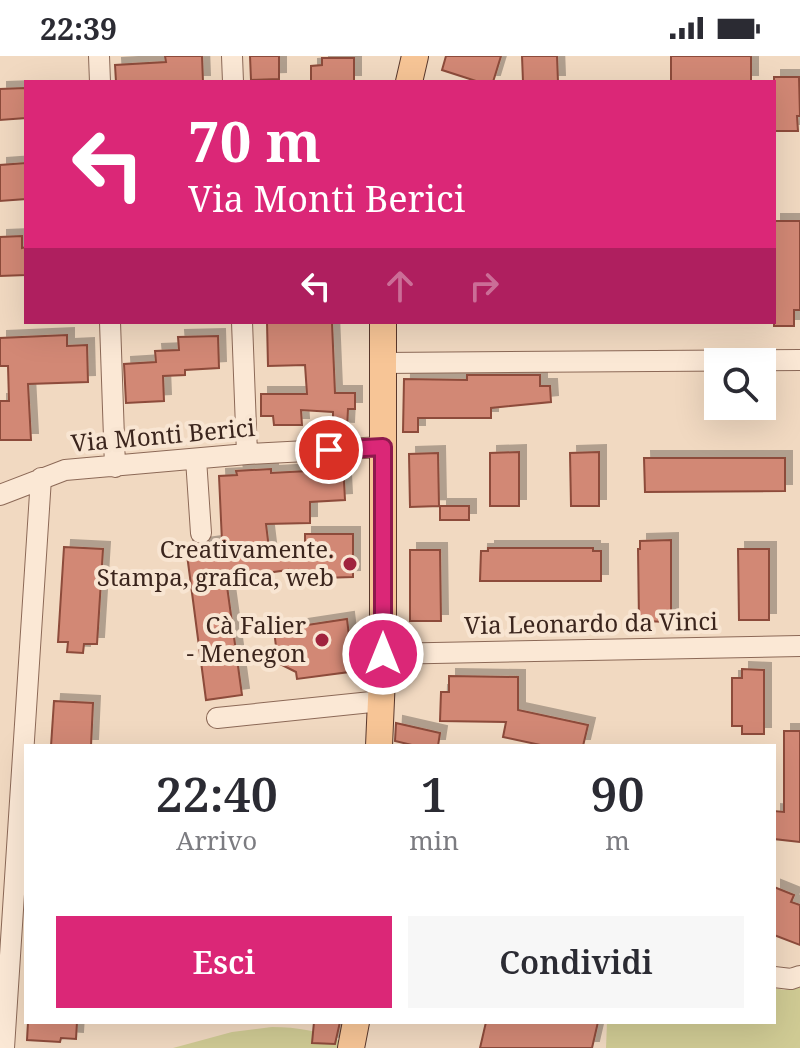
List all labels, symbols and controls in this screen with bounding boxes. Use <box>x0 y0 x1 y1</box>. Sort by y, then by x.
text: 22:39 <box>40 8 117 49</box>
text: 70 m <box>188 102 321 178</box>
icon: left <box>56 112 160 216</box>
text: Via Monti Berici <box>188 174 465 223</box>
icon: left <box>294 264 338 308</box>
icon: ahead <box>378 264 422 308</box>
icon: right <box>462 264 506 308</box>
map controls <box>704 348 776 420</box>
button: search <box>704 348 776 420</box>
street label: Via Monti Berici <box>69 410 257 459</box>
pin <box>295 416 363 484</box>
icon: arrive <box>307 428 351 472</box>
place label: Creativamente. Stampa, grafica, web <box>97 532 334 593</box>
marker: Creativamente. Stampa, grafica, web <box>341 555 359 573</box>
street label: Via Leonardo da Vinci <box>464 604 718 641</box>
place label: Cà Falier - Menegon <box>186 608 306 669</box>
position arrow <box>341 612 425 696</box>
marker: Cà Falier - Menegon <box>313 631 331 649</box>
text: 22:40 <box>155 761 278 826</box>
text: 1 <box>421 761 448 826</box>
text: 90 <box>590 761 645 826</box>
text: Arrivo <box>176 822 257 858</box>
text: min <box>409 822 459 858</box>
text: m <box>605 822 630 858</box>
button: Esci <box>56 916 392 1008</box>
button: Condividi <box>408 916 744 1008</box>

